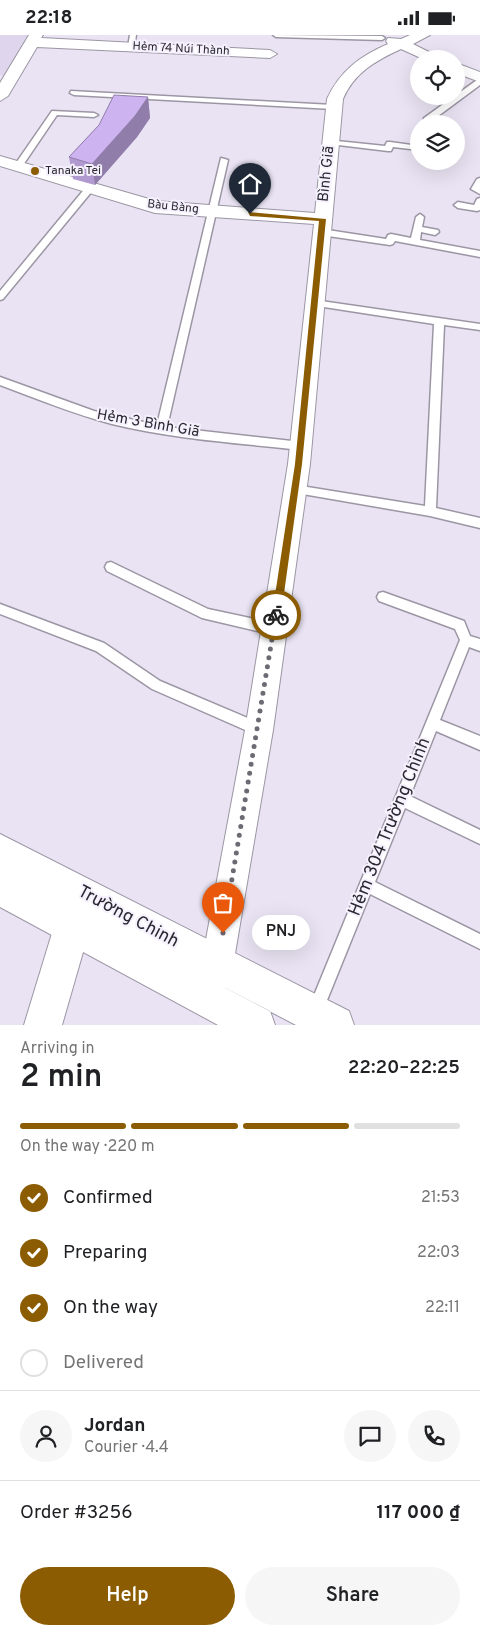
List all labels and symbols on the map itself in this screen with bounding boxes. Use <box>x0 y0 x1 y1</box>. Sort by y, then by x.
street label: Hẻm 74 Núi Thành <box>132 38 230 60</box>
street label: Bình Giã <box>315 145 339 203</box>
place label: Tanaka Tei <box>45 163 101 179</box>
pin <box>229 163 271 214</box>
marker: Tanaka Tei <box>29 165 41 177</box>
street label: Bàu Bàng <box>146 196 200 218</box>
street label: Hẻm 3 Bình Giã <box>95 406 201 442</box>
courier <box>251 590 301 640</box>
street label: Hẻm 304 Trường Chinh <box>344 734 436 920</box>
street label: Trường Chinh <box>73 881 183 953</box>
pin <box>202 882 244 933</box>
callout: PNJ <box>253 915 310 951</box>

